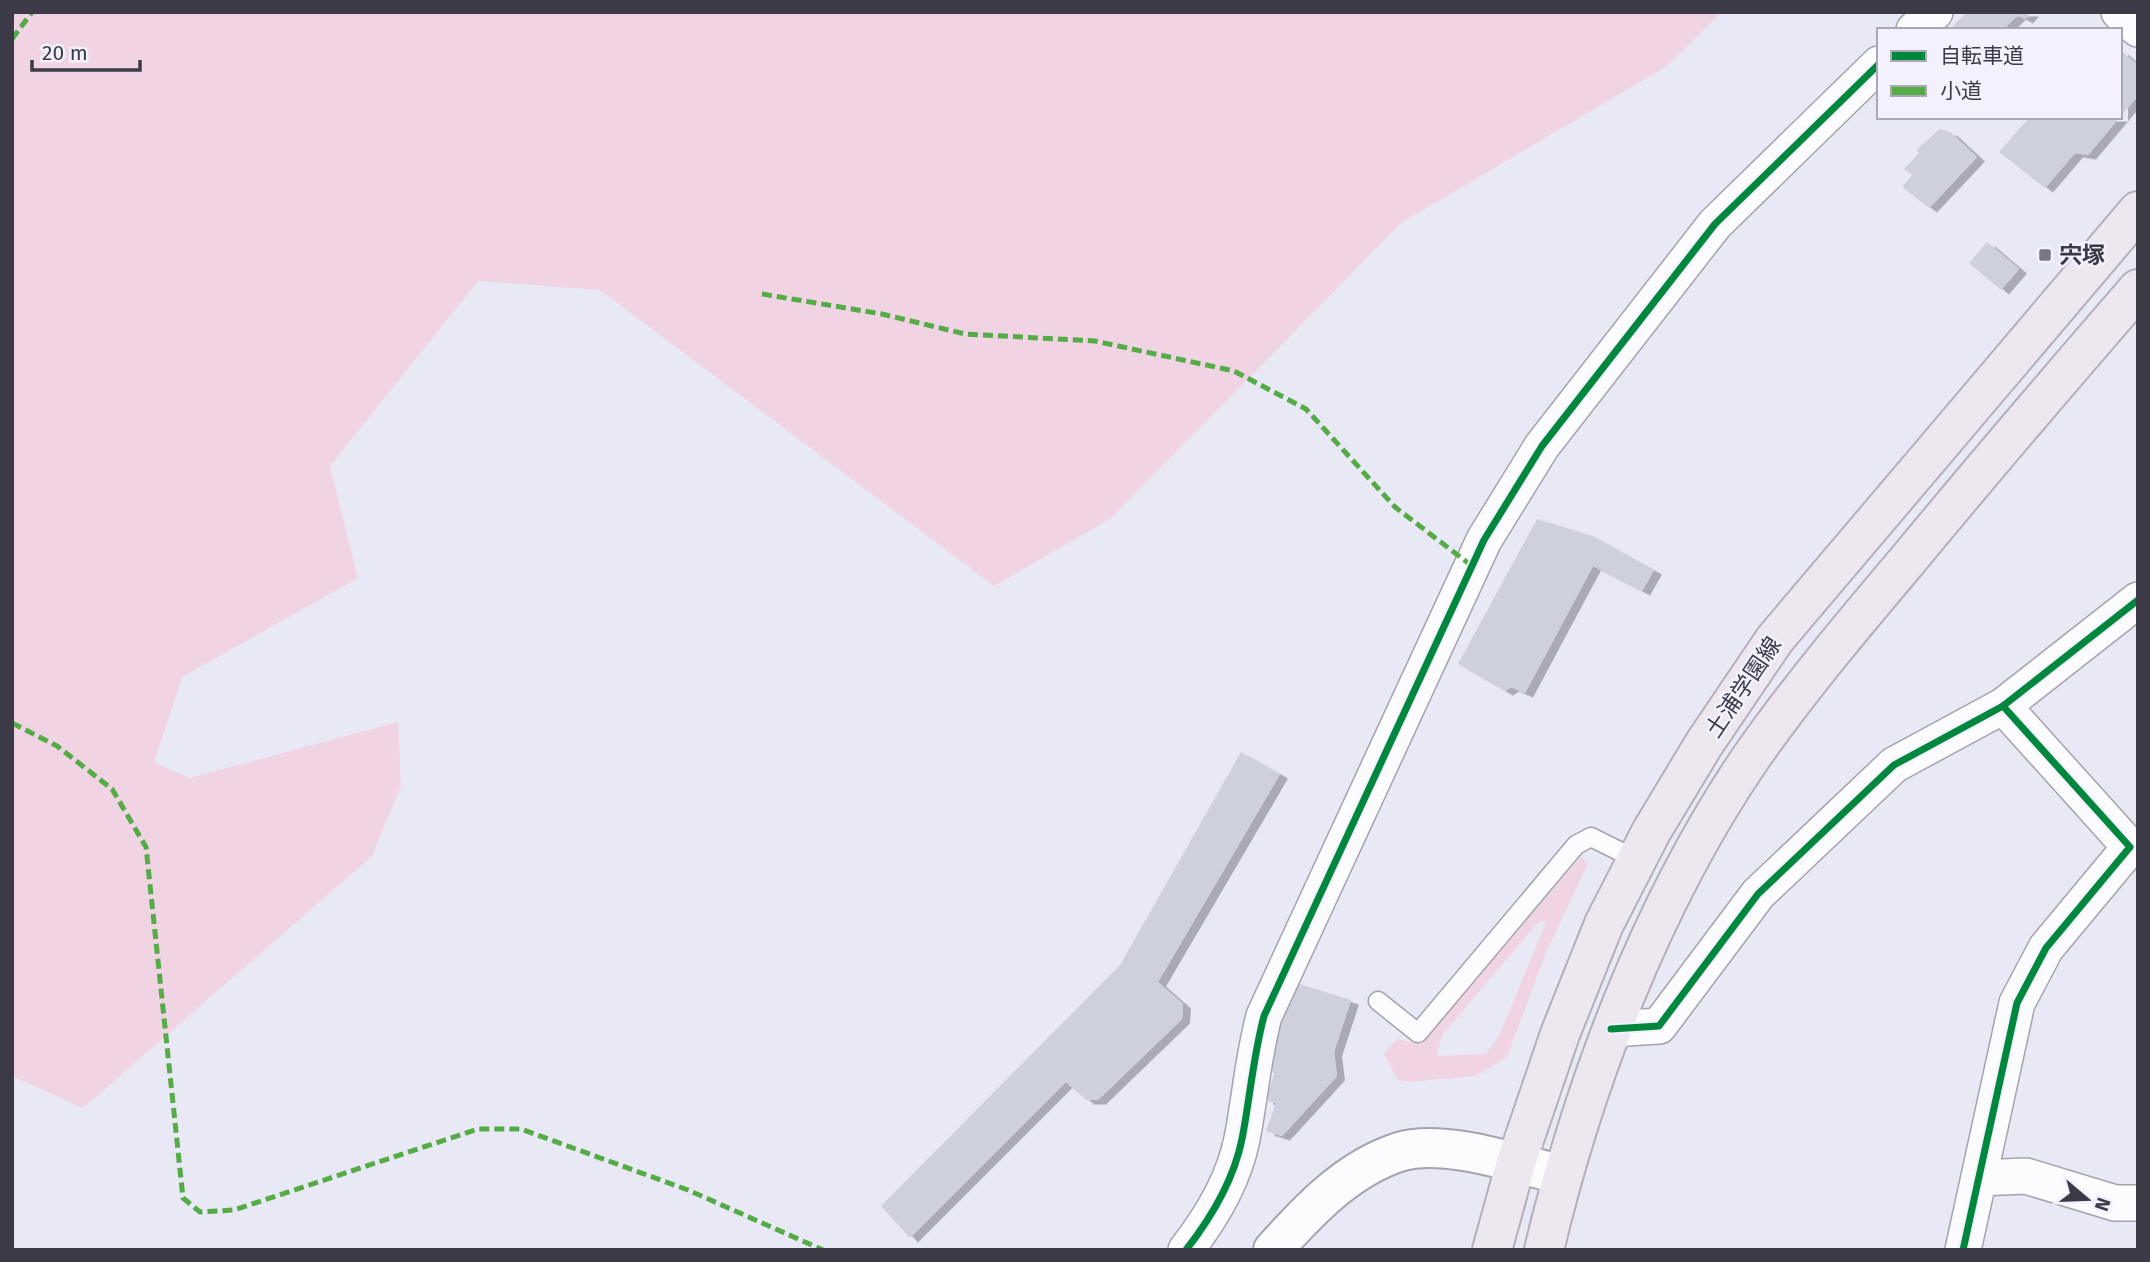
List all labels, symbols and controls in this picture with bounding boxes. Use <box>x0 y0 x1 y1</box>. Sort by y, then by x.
scale bar <box>32 28 140 72</box>
legend <box>1877 28 2122 119</box>
text: 20 m <box>42 40 88 66</box>
text: 自転車道 <box>1940 43 2024 69</box>
text: 小道 <box>1940 78 1982 104</box>
place label: 宍塚 <box>2059 241 2105 269</box>
marker: 宍塚 <box>2037 247 2053 263</box>
street label: 土浦学園線 <box>1699 632 1787 742</box>
north arrow <box>2052 1164 2122 1234</box>
text: N <box>2090 1195 2116 1214</box>

